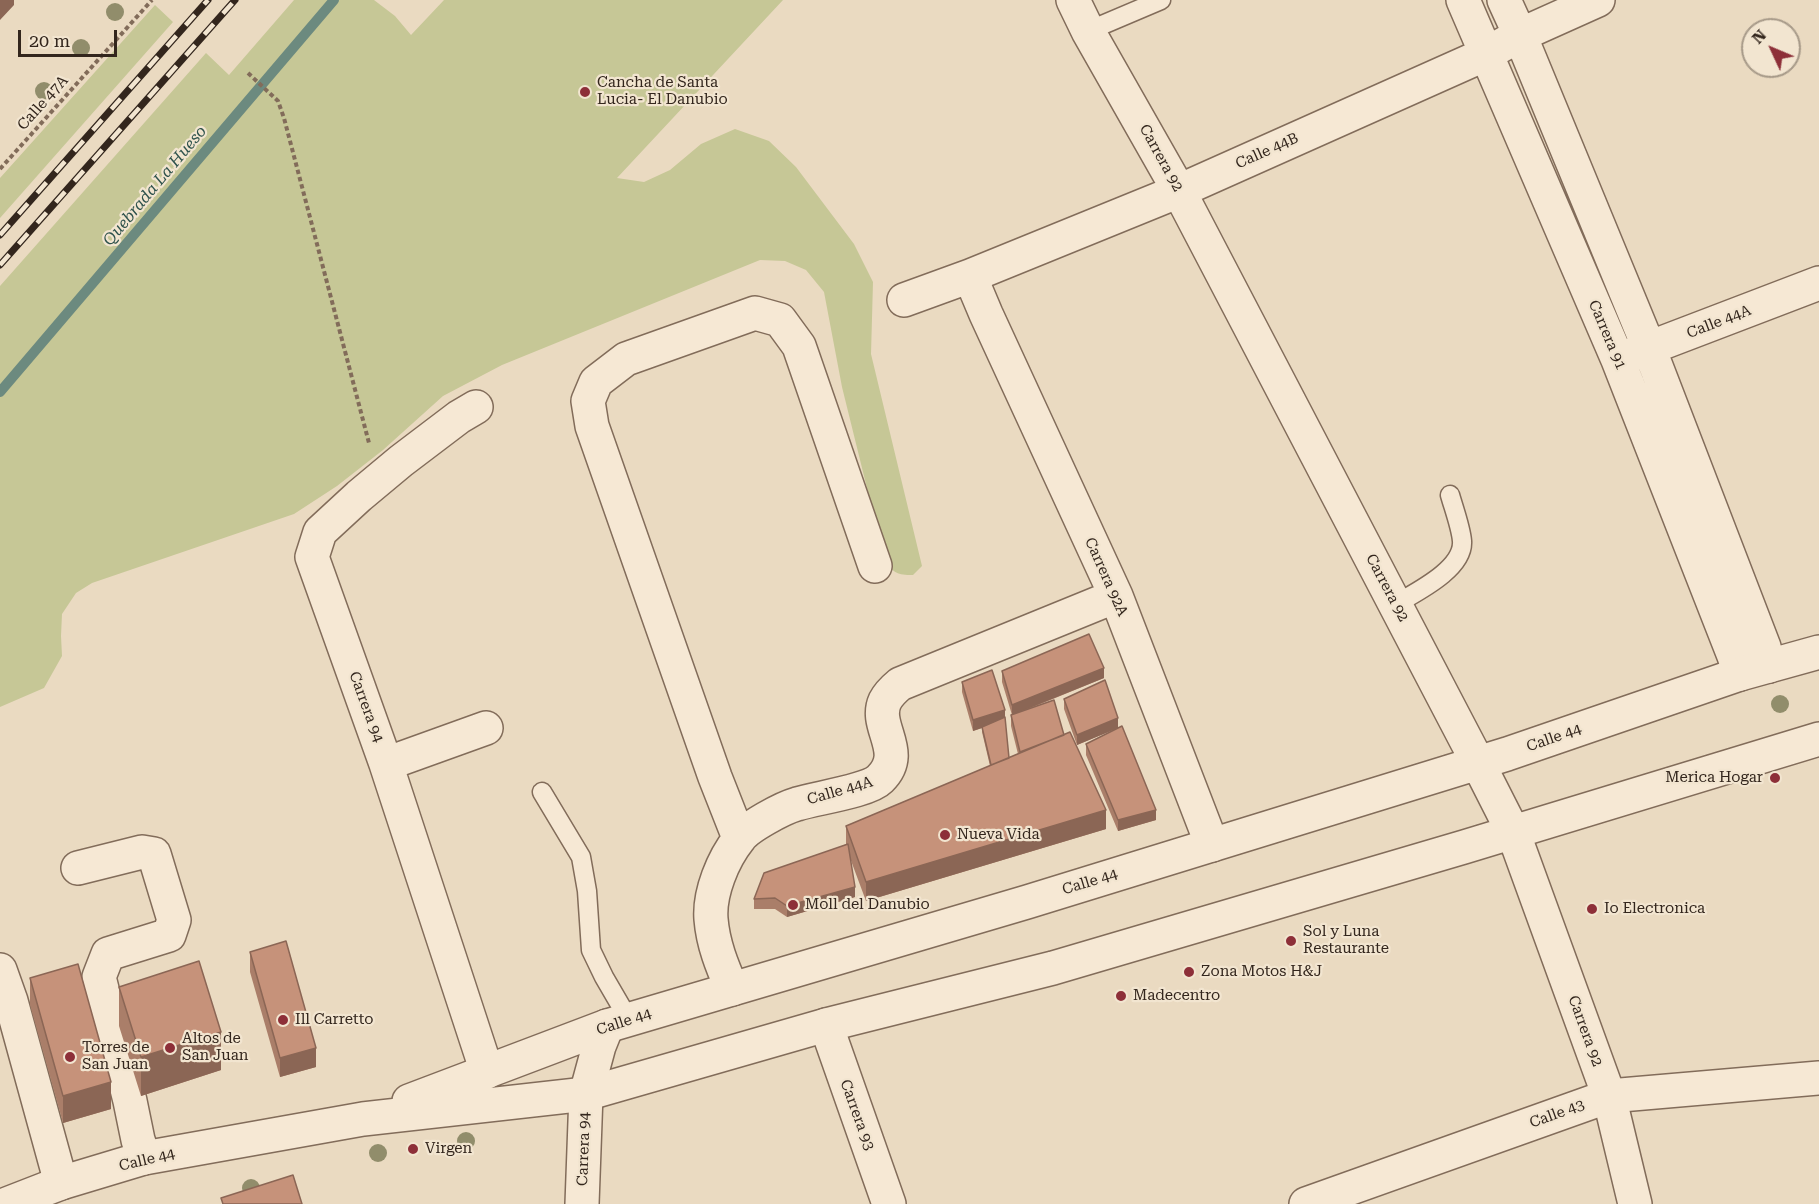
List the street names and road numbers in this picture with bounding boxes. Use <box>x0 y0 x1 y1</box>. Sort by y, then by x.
street label: Calle 47A <box>14 72 72 134</box>
street label: Carrera 92 <box>1135 121 1187 195</box>
street label: Calle 44B <box>1233 129 1301 173</box>
street label: Carrera 91 <box>1584 297 1630 373</box>
street label: Calle 44A <box>1684 302 1754 342</box>
street label: Carrera 92A <box>1081 535 1131 619</box>
street label: Carrera 92 <box>1362 551 1412 625</box>
street label: Carrera 94 <box>345 669 387 745</box>
street label: Calle 44 <box>1524 720 1584 756</box>
street label: Calle 44A <box>805 773 875 809</box>
street label: Calle 44 <box>1060 865 1120 899</box>
street label: Carrera 92 <box>1564 993 1606 1069</box>
street label: Calle 44 <box>594 1005 654 1039</box>
street label: Carrera 93 <box>836 1077 878 1153</box>
street label: Calle 43 <box>1527 1096 1587 1132</box>
street label: Carrera 94 <box>574 1112 594 1186</box>
street label: Calle 44 <box>117 1145 177 1175</box>

